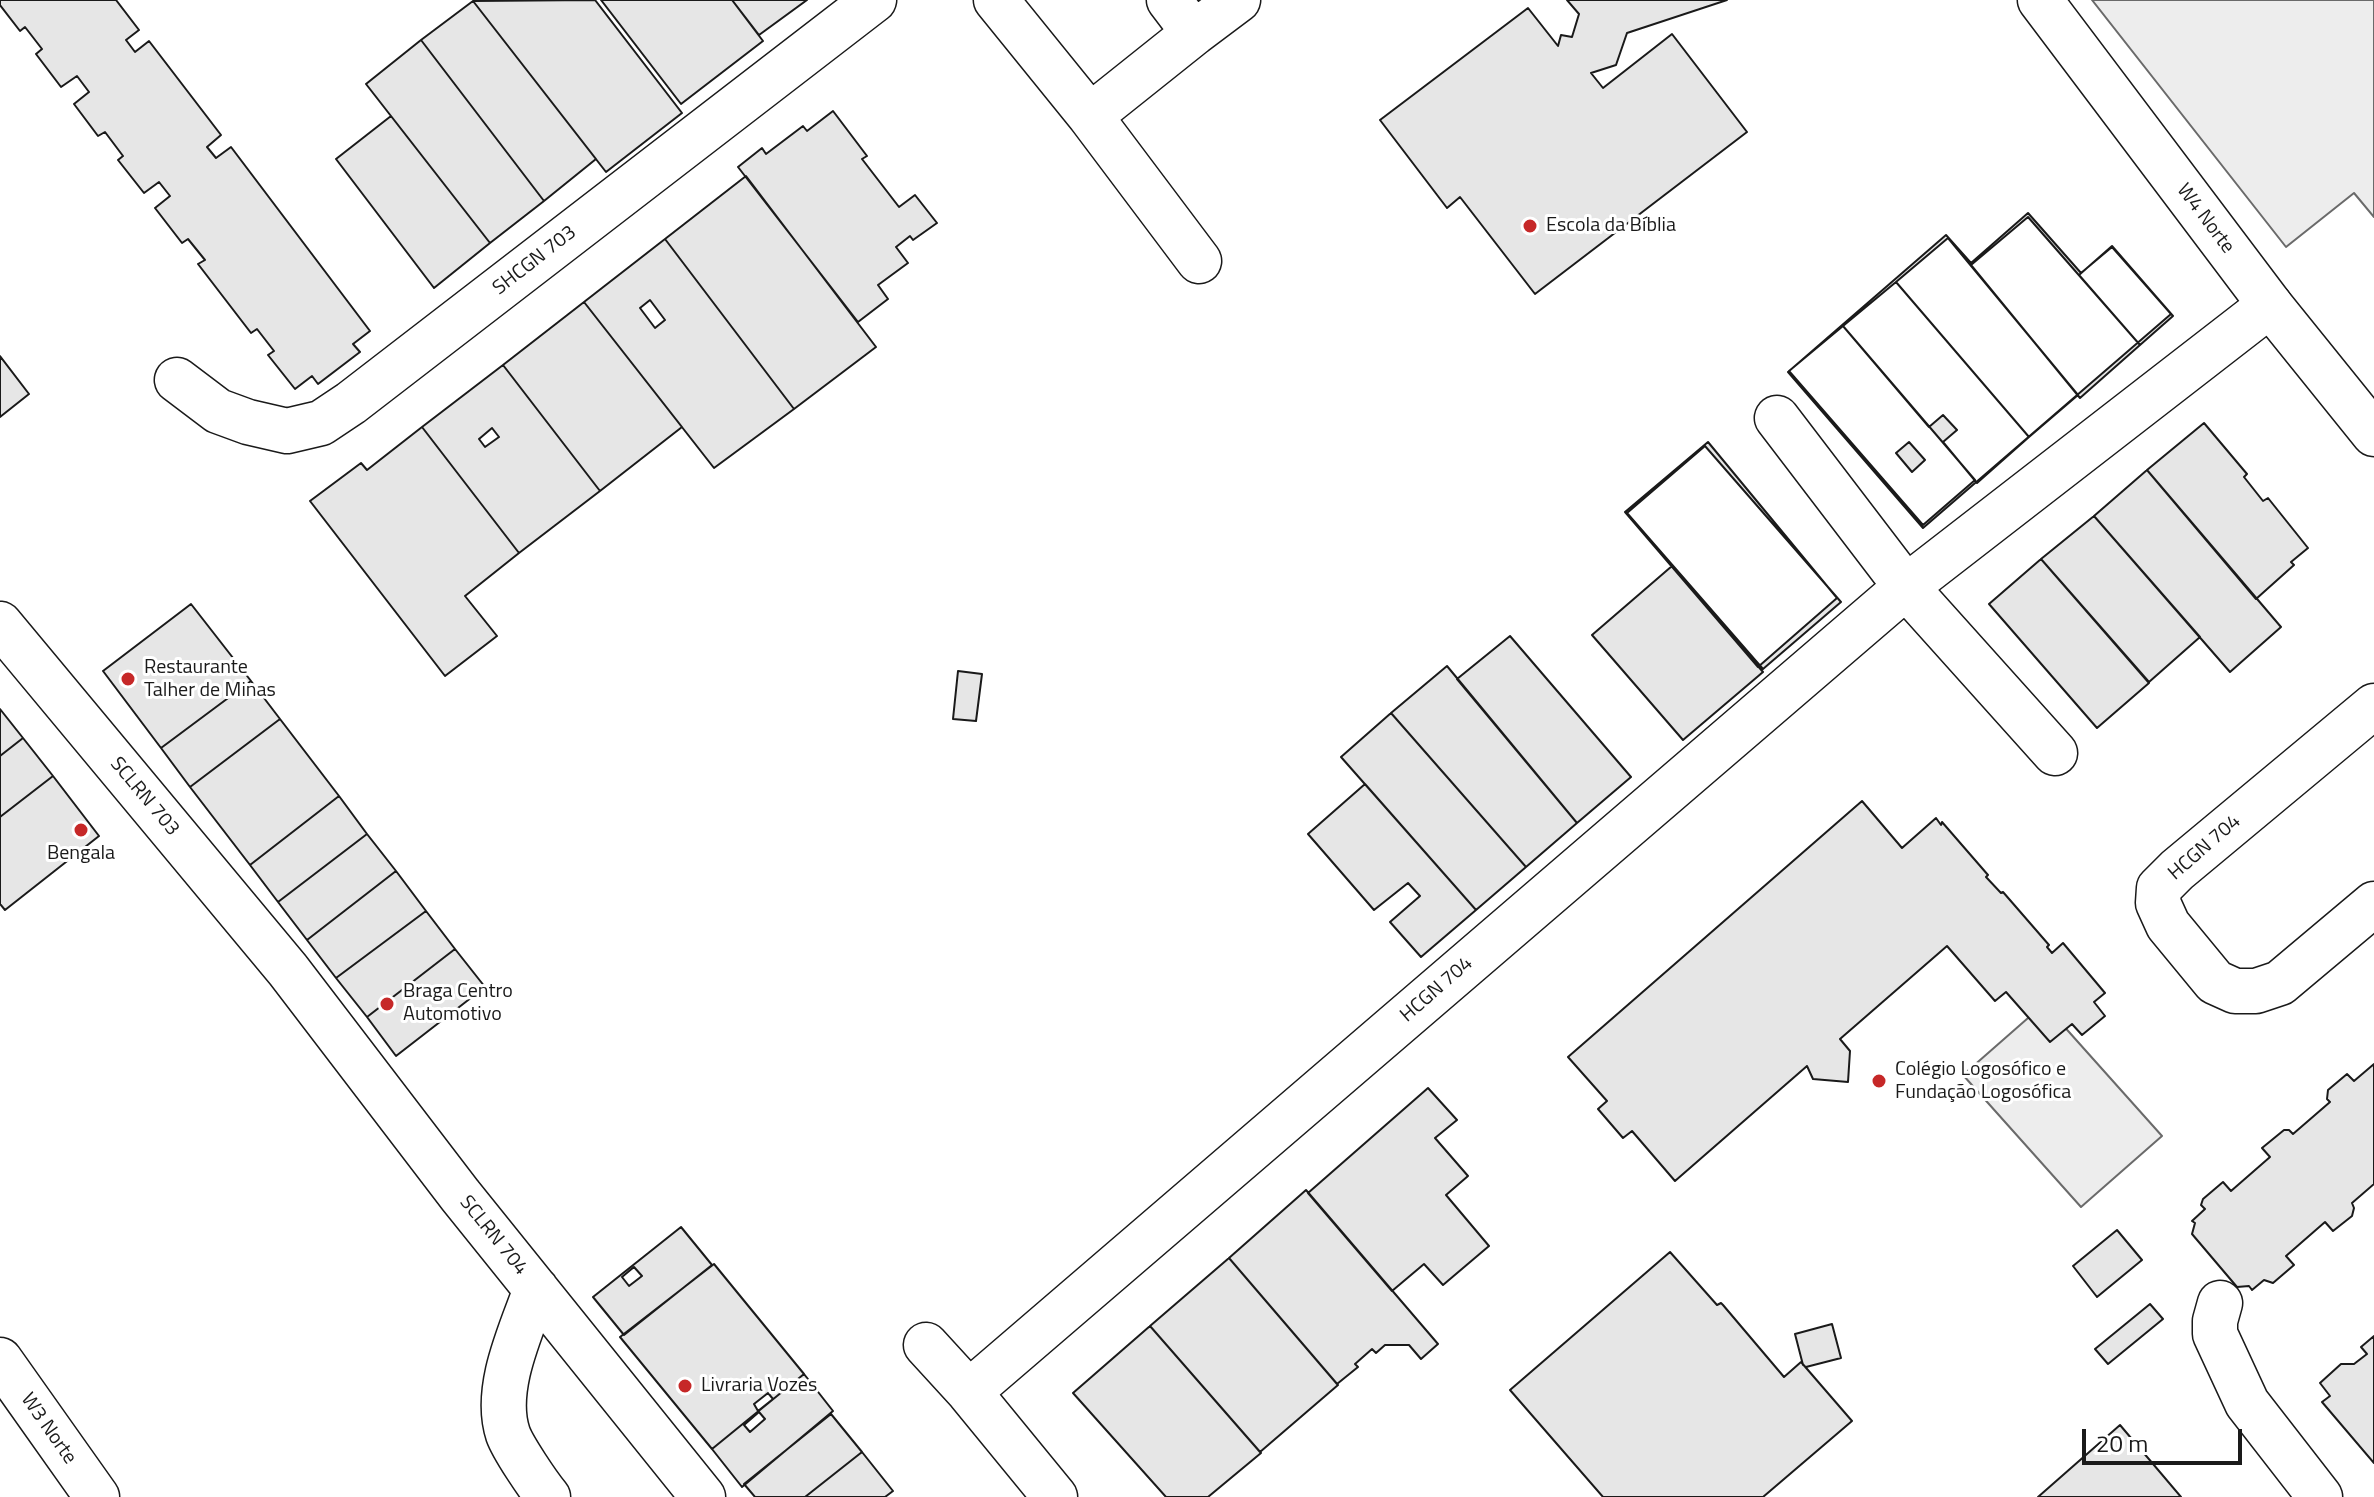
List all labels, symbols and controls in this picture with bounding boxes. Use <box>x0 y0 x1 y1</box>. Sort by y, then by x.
street label: W4 Norte <box>2171 179 2239 259</box>
place label: Escola da Bíblia <box>1546 214 1676 238</box>
marker: Escola da Bíblia <box>1521 217 1539 235</box>
street label: SHCGN 703 <box>489 221 581 301</box>
place label: Restaurante Talher de Minas <box>144 656 276 703</box>
marker: Restaurante Talher de Minas <box>119 670 137 688</box>
street label: SCLRN 703 <box>104 753 184 841</box>
street label: HCGN 704 <box>2164 810 2246 886</box>
marker: Bengala <box>72 821 90 839</box>
place label: Bengala <box>47 842 115 866</box>
street label: HCGN 704 <box>1396 952 1478 1028</box>
place label: Braga Centro Automotivo <box>403 980 513 1027</box>
marker: Braga Centro Automotivo <box>378 995 396 1013</box>
place label: Colégio Logosófico e Fundação Logosófica <box>1895 1058 2071 1105</box>
marker: Colégio Logosófico e Fundação Logosófica <box>1870 1072 1888 1090</box>
street label: SCLRN 704 <box>454 1191 532 1281</box>
place label: Livraria Vozes <box>701 1374 817 1398</box>
marker: Livraria Vozes <box>676 1377 694 1395</box>
street label: W3 Norte <box>15 1389 81 1469</box>
scale bar <box>2086 1413 2246 1463</box>
text: 20 m <box>2096 1425 2148 1461</box>

